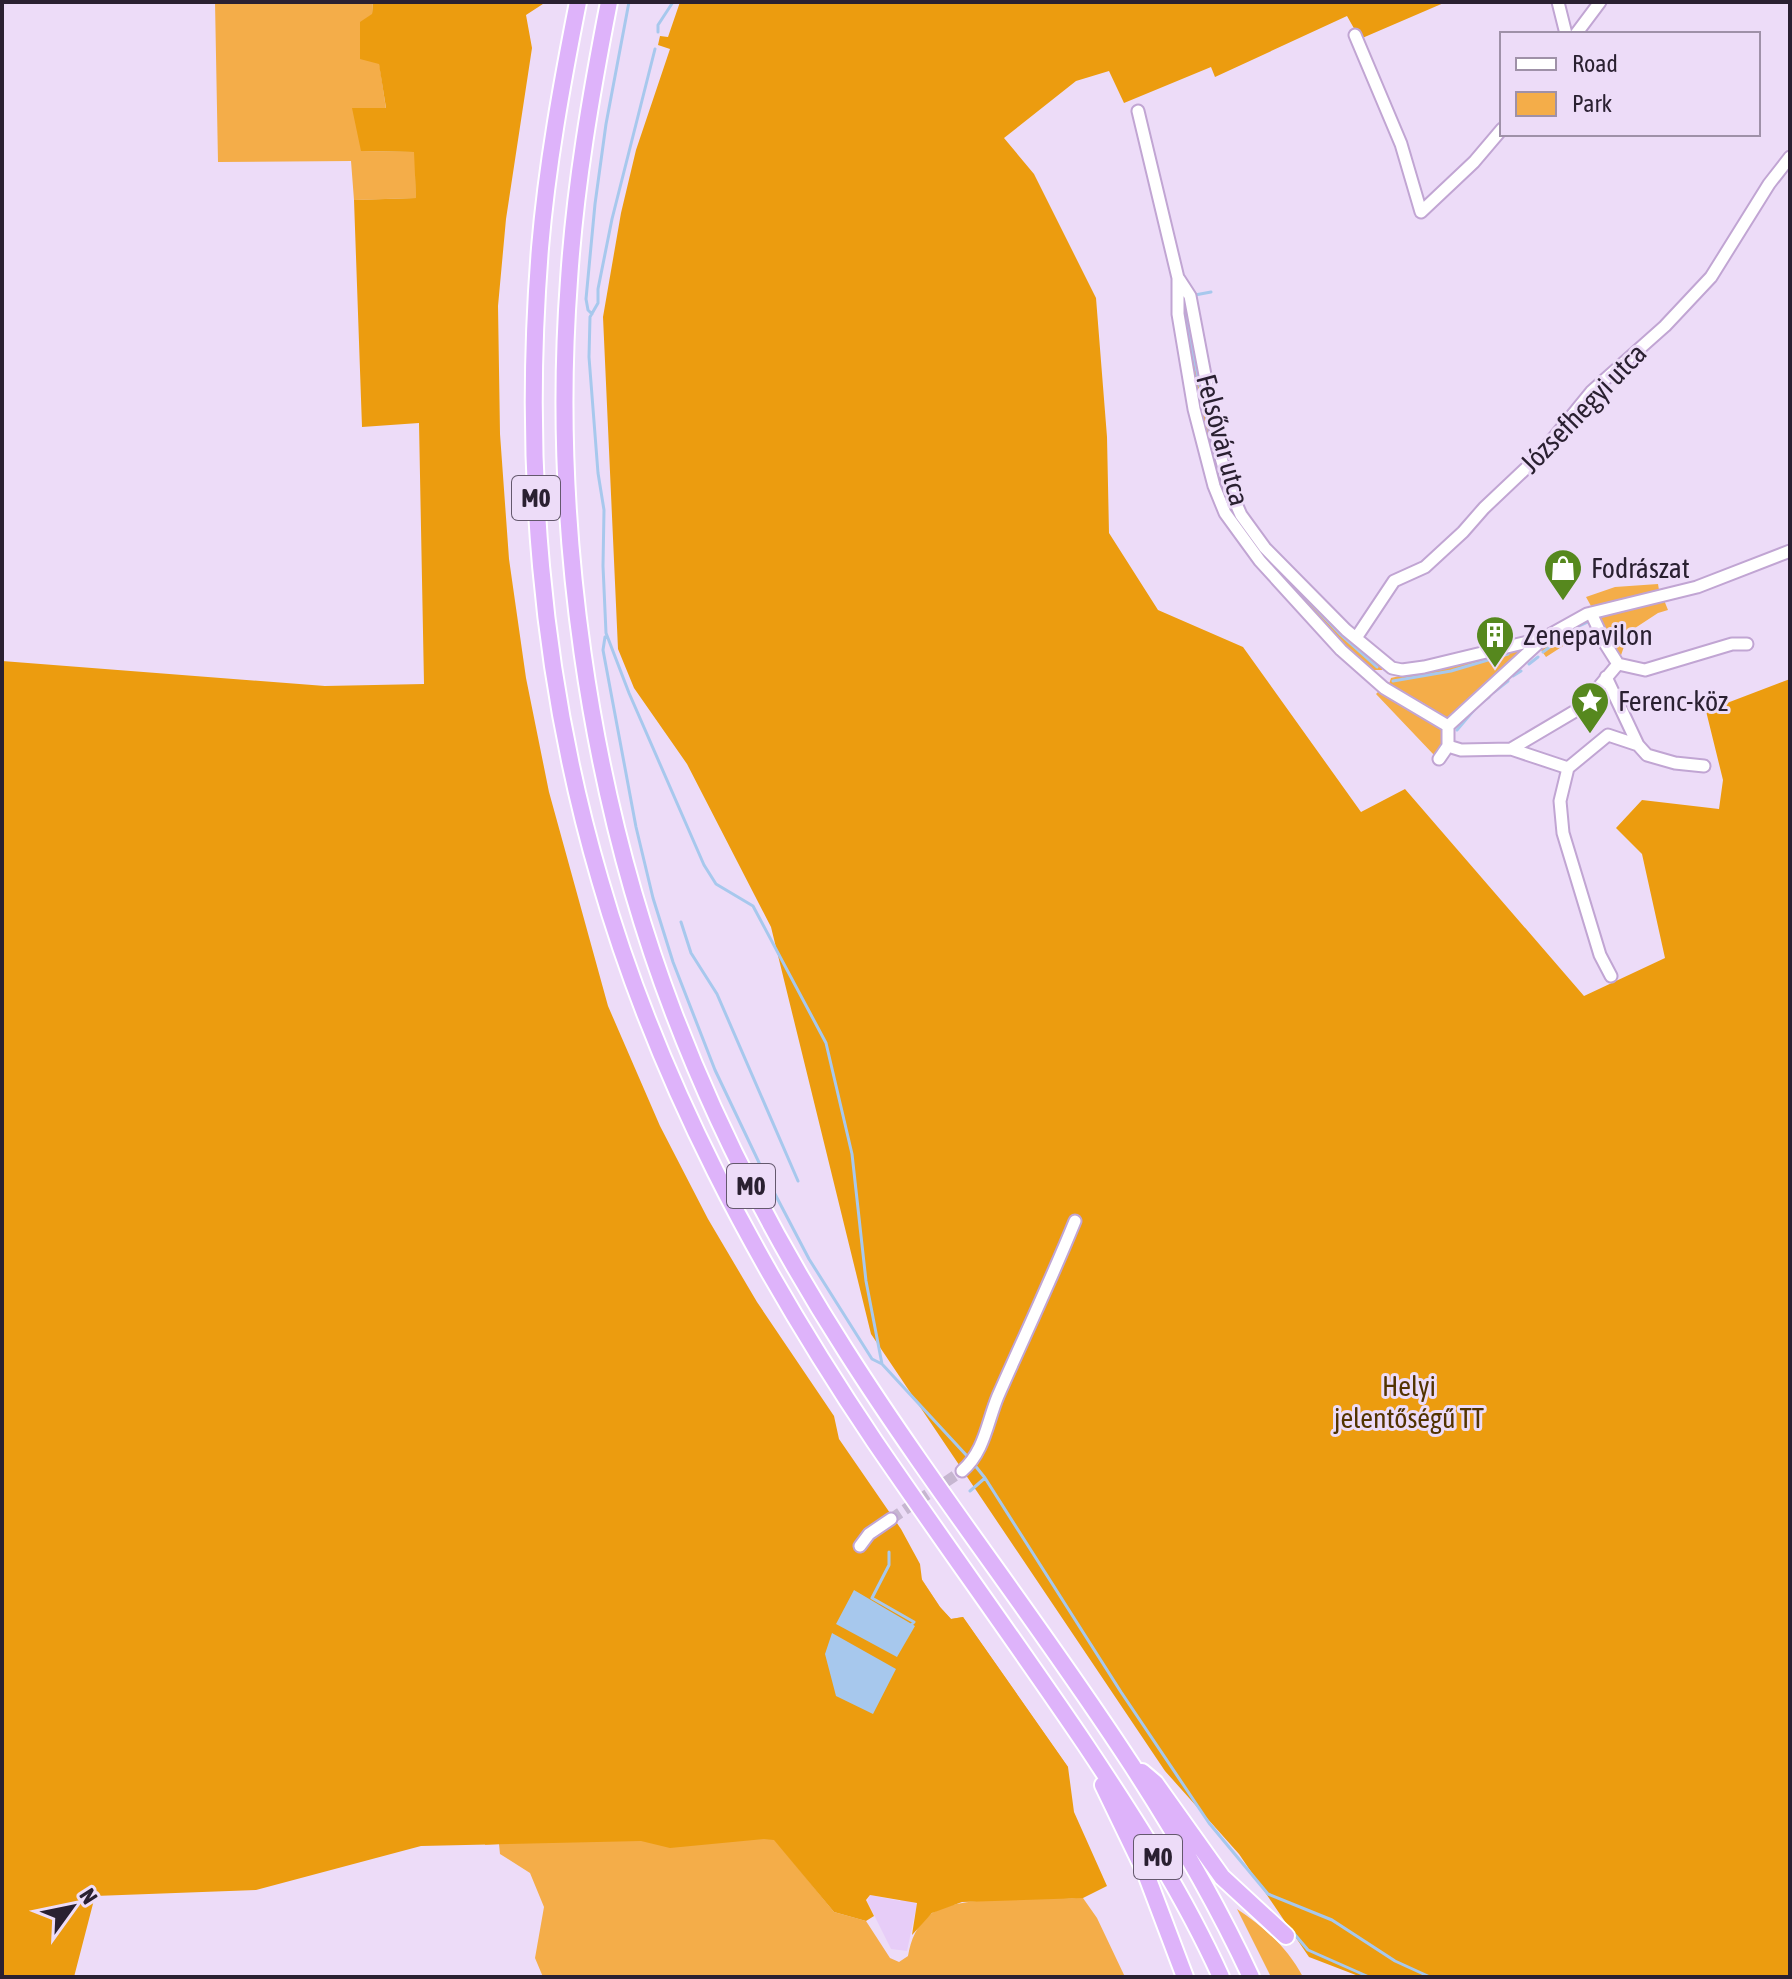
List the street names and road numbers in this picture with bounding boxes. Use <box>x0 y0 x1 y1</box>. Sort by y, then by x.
street label: Józsefhegyi utca <box>1513 337 1653 479</box>
street label: Felsővár utca <box>1190 371 1256 509</box>
road number: M0 <box>512 476 560 520</box>
road number: M0 <box>727 1164 775 1208</box>
road number: M0 <box>1134 1835 1182 1879</box>

